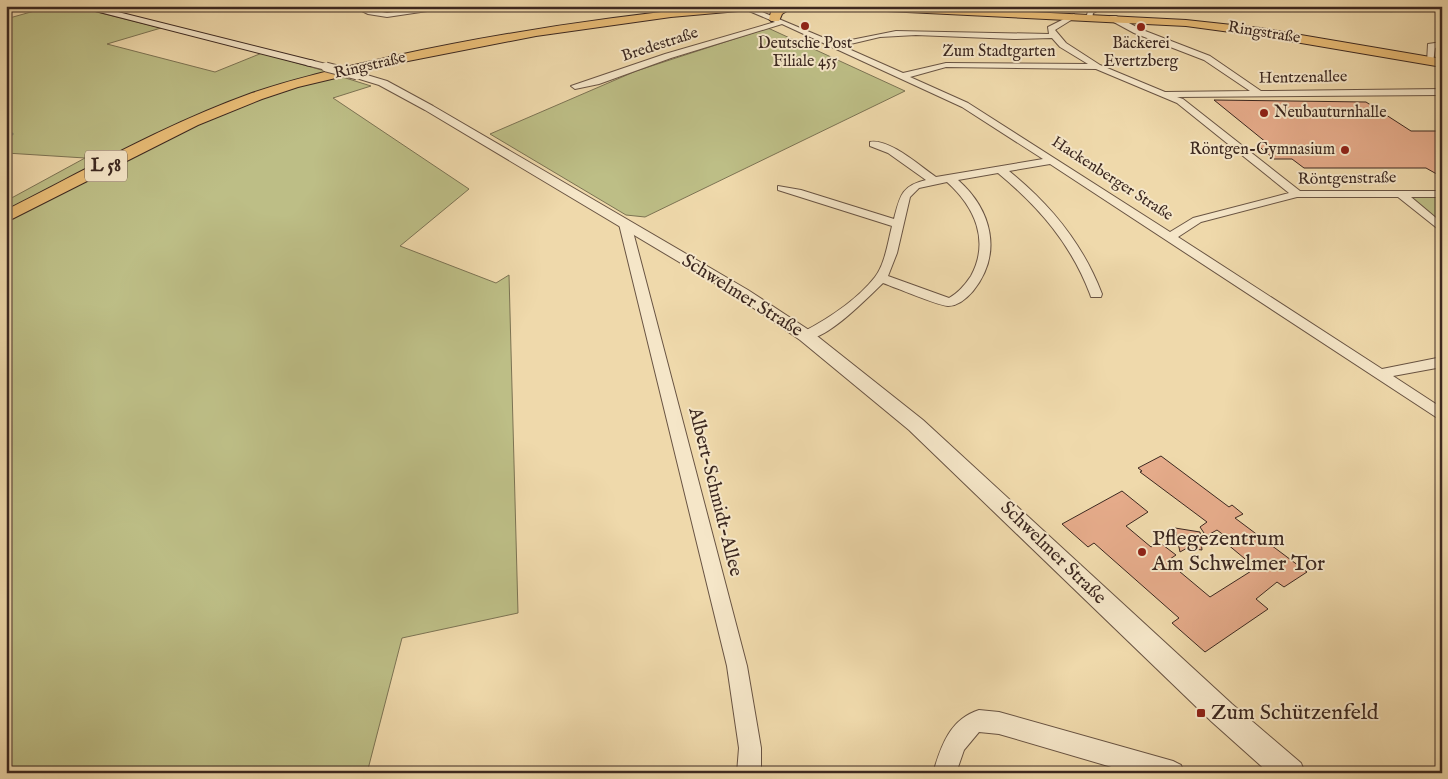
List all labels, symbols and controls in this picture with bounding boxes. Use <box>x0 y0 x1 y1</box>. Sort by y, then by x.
street label: Ringstraße <box>1226 17 1302 49</box>
marker: Deutsche Post Filiale 455 <box>799 20 811 32</box>
marker: Bäckerei Evertzberg <box>1135 21 1147 33</box>
street label: Bredestraße <box>619 23 701 67</box>
place label: Deutsche Post Filiale 455 <box>758 34 853 72</box>
place label: Bäckerei Evertzberg <box>1104 34 1179 72</box>
street label: Zum Stadtgarten <box>943 42 1056 62</box>
street label: Ringstraße <box>332 48 408 84</box>
street label: Hentzenallee <box>1259 67 1347 89</box>
place label: Neubauturnhalle <box>1274 103 1386 123</box>
marker: Neubauturnhalle <box>1258 107 1270 119</box>
street label: Hackenberger Straße <box>1047 132 1177 226</box>
place label: Röntgen-Gymnasium <box>1190 140 1335 160</box>
marker: Röntgen-Gymnasium <box>1339 144 1351 156</box>
road number: L 58 <box>85 150 127 182</box>
street label: Röntgenstraße <box>1297 168 1397 190</box>
street label: Schwelmer Straße <box>677 249 807 343</box>
street label: Albert-Schmidt-Allee <box>682 404 748 579</box>
street label: Schwelmer Straße <box>995 496 1111 610</box>
place label: Pflegezentrum Am Schwelmer Tor <box>1151 525 1325 578</box>
marker: Pflegezentrum Am Schwelmer Tor <box>1136 546 1148 558</box>
place label: Zum Schützenfeld <box>1211 699 1379 727</box>
marker: Zum Schützenfeld <box>1195 707 1207 719</box>

